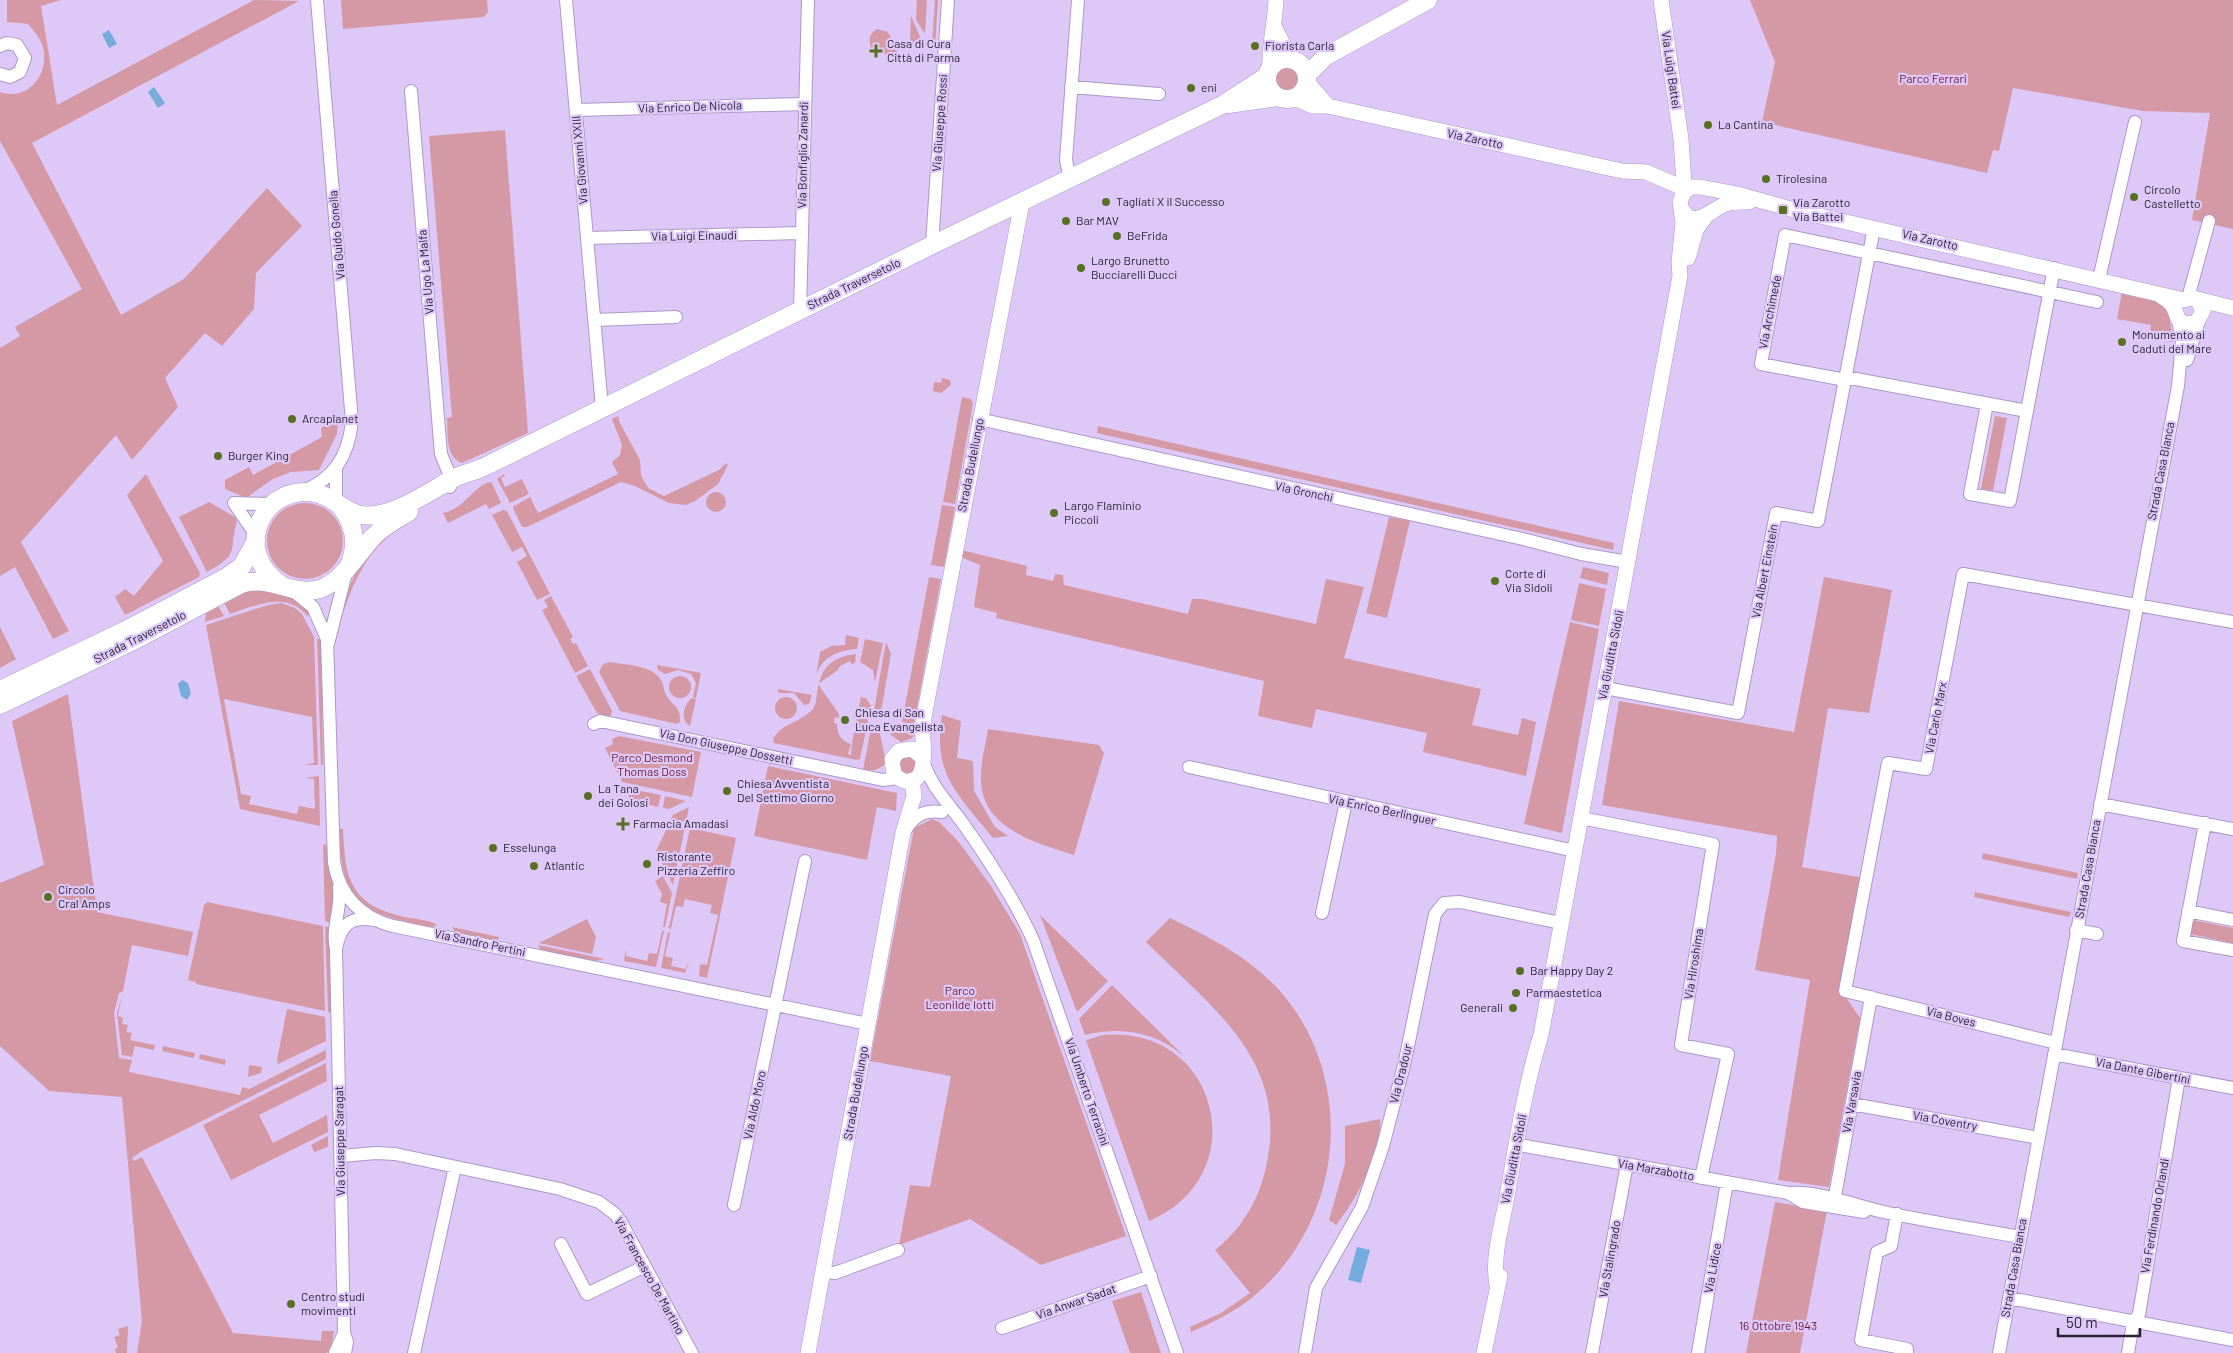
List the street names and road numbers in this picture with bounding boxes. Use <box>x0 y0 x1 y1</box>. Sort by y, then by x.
street label: Via Luigi Battei <box>1660 30 1684 110</box>
street label: Via Giuseppe Rossi <box>929 74 949 172</box>
street label: Via Enrico De Nicola <box>638 97 742 115</box>
street label: Via Bonfiglio Zanardi <box>794 101 810 209</box>
street label: Via Giovanni XXIII <box>568 115 590 205</box>
street label: Via Zarotto <box>1446 125 1505 151</box>
street label: Via Guido Gonella <box>325 190 347 280</box>
street label: Via Zarotto <box>1901 226 1960 252</box>
street label: Via Luigi Einaudi <box>651 227 737 243</box>
street label: Via Ugo La Malfa <box>414 229 436 315</box>
street label: Strada Traversetolo <box>805 254 902 312</box>
street label: Via Archimede <box>1755 274 1783 350</box>
street label: Strada Budellungo <box>954 417 986 513</box>
street label: Strada Casa Bianca <box>2144 420 2176 521</box>
street label: Via Gronchi <box>1274 478 1335 504</box>
street label: Via Albert Einstein <box>1748 523 1780 619</box>
street label: Strada Traversetolo <box>91 607 188 665</box>
street label: Via Giuditta Sidoli <box>1594 609 1626 701</box>
street label: Via Carlo Marx <box>1921 680 1949 755</box>
street label: Via Don Giuseppe Dossetti <box>658 725 794 767</box>
street label: Via Enrico Berlinguer <box>1327 791 1438 827</box>
street label: Strada Casa Bianca <box>2071 818 2103 919</box>
street label: Via Sandro Pertini <box>433 926 527 959</box>
street label: Via Hiroshima <box>1680 927 1706 1000</box>
street label: Via Boves <box>1925 1003 1977 1029</box>
street label: Via Umberto Terracini <box>1063 1036 1113 1147</box>
street label: Via Oradour <box>1386 1042 1414 1105</box>
street label: Strada Budellungo <box>840 1045 870 1141</box>
street label: Via Dante Gibertini <box>2095 1054 2192 1086</box>
street label: Via Aldo Moro <box>740 1069 768 1141</box>
street label: Via Varsavia <box>1839 1070 1863 1134</box>
street label: Via Giuseppe Saragat <box>331 1086 347 1196</box>
street label: Via Coventry <box>1912 1107 1979 1133</box>
street label: Via Giuditta Sidoli <box>1497 1113 1529 1205</box>
street label: Via Marzabotto <box>1617 1155 1695 1183</box>
street label: Via Ferdinando Orlandi <box>2137 1157 2171 1274</box>
street label: Via Francesco De Martino <box>612 1215 688 1336</box>
street label: Strada Casa Bianca <box>1997 1217 2029 1318</box>
street label: Via Stalingrado <box>1595 1219 1623 1299</box>
street label: Via Lidice <box>1701 1242 1723 1294</box>
street label: Via Anwar Sadat <box>1034 1281 1118 1321</box>

